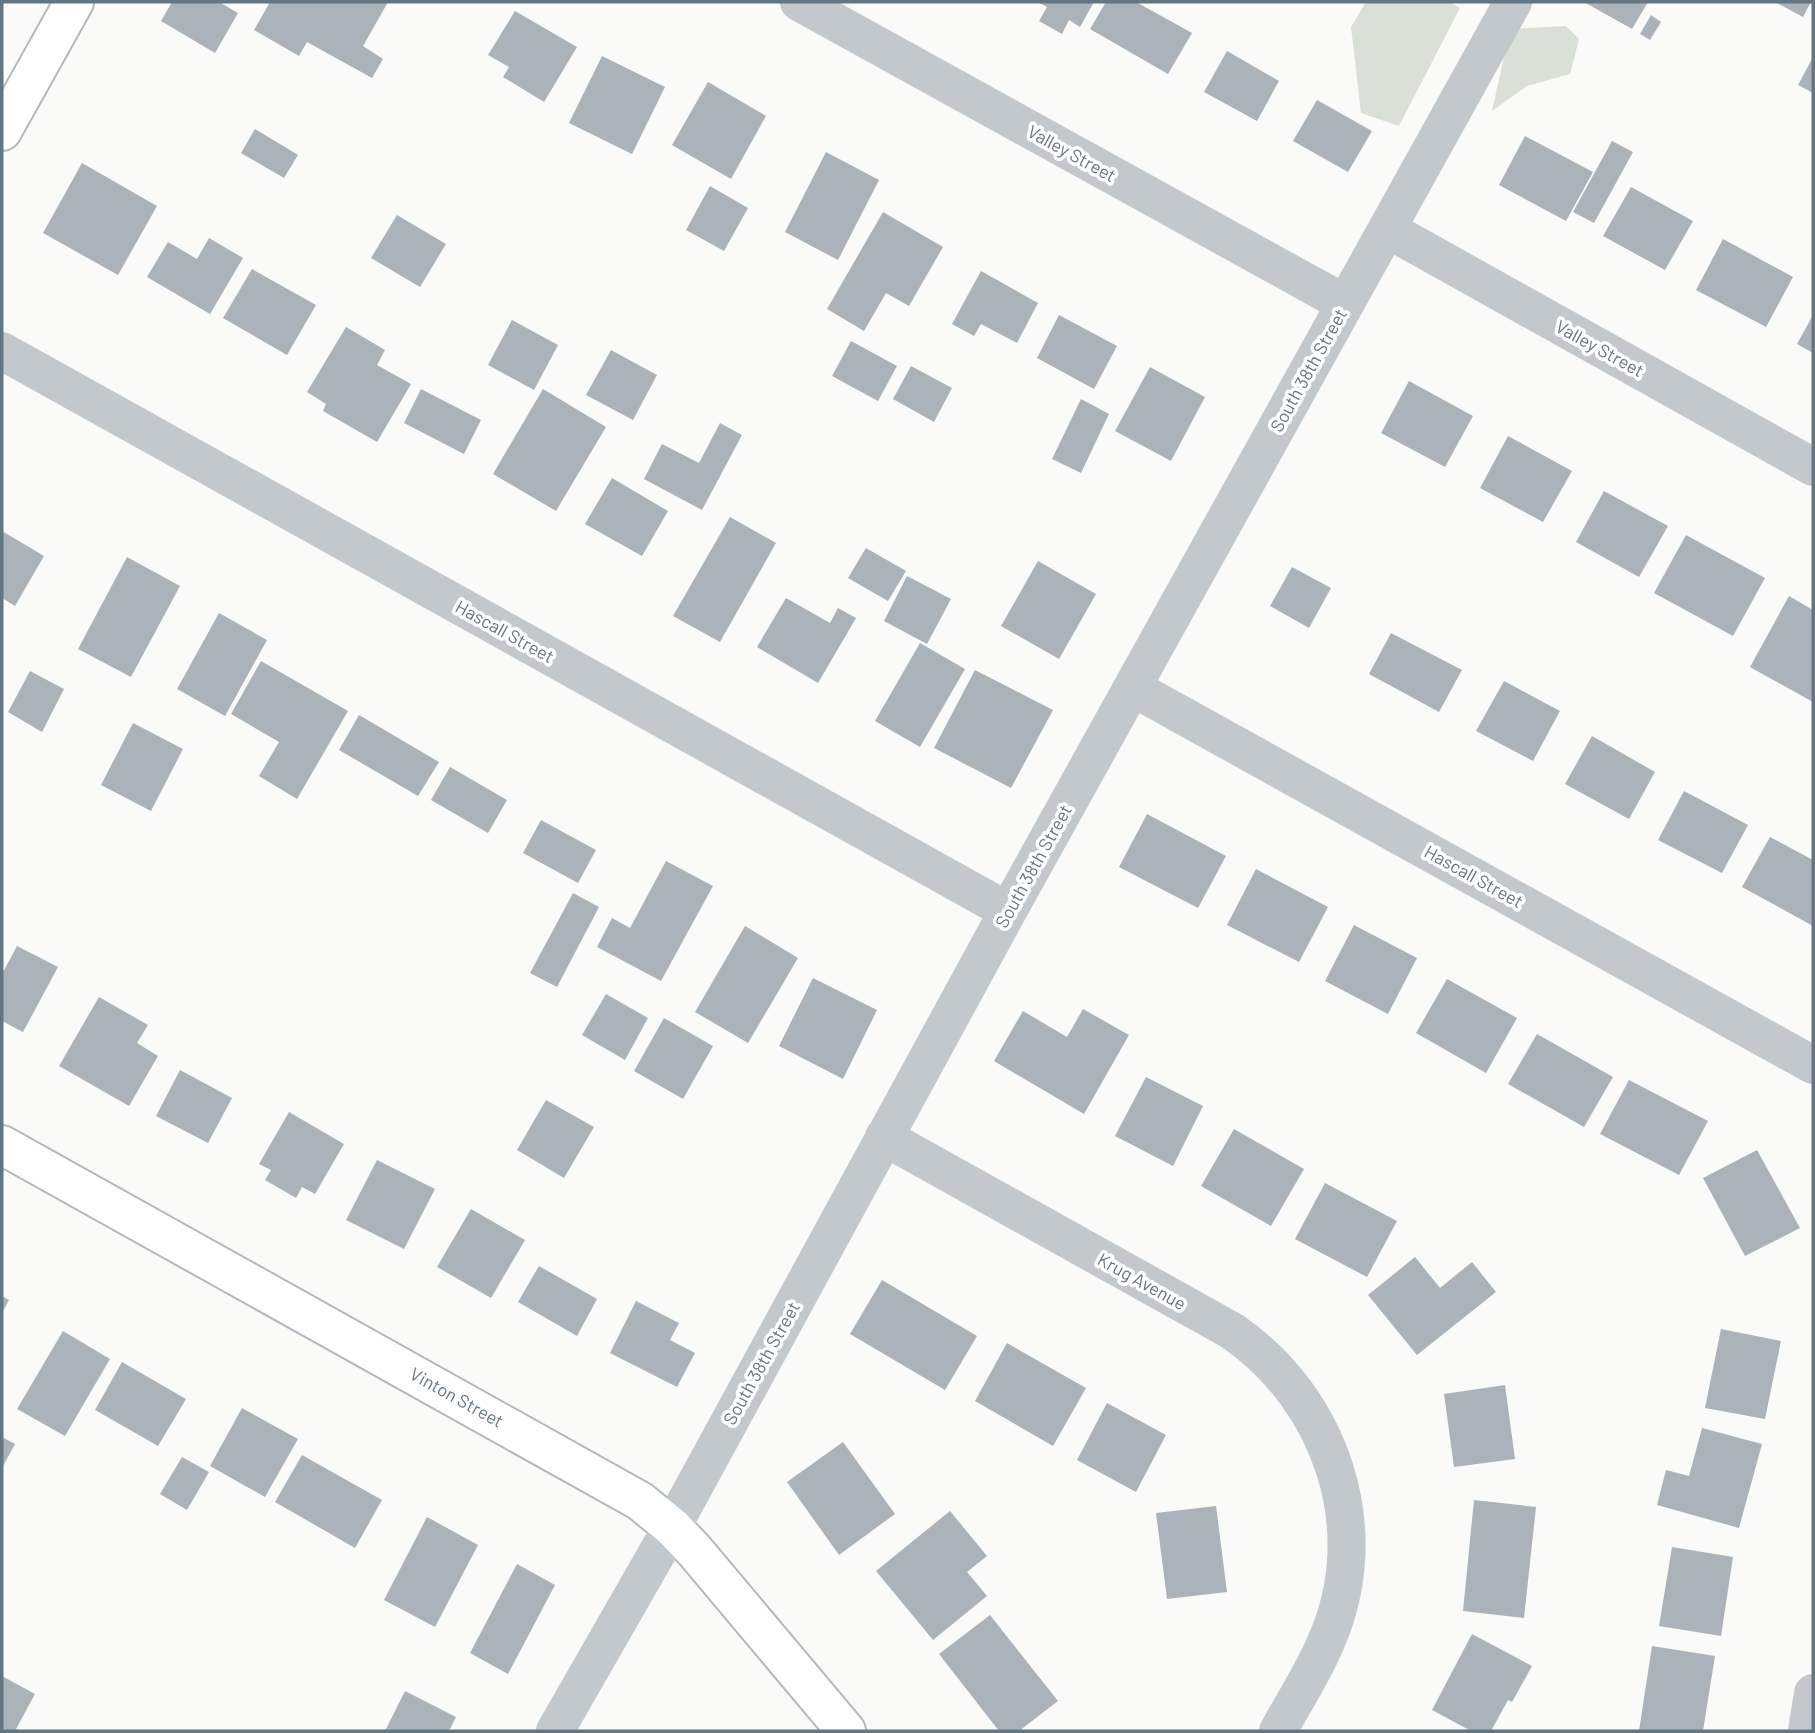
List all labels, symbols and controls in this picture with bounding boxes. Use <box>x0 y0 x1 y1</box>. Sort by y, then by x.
street label: Valley Street <box>1024 120 1120 186</box>
street label: South 38th Street <box>1265 305 1351 435</box>
street label: Valley Street <box>1552 315 1648 381</box>
street label: Hascall Street <box>452 595 558 667</box>
street label: South 38th Street <box>990 801 1076 931</box>
street label: Hascall Street <box>1421 840 1527 912</box>
street label: Krug Avenue <box>1094 1248 1190 1314</box>
street label: South 38th Street <box>718 1298 804 1428</box>
street label: Vinton Street <box>406 1362 508 1432</box>

